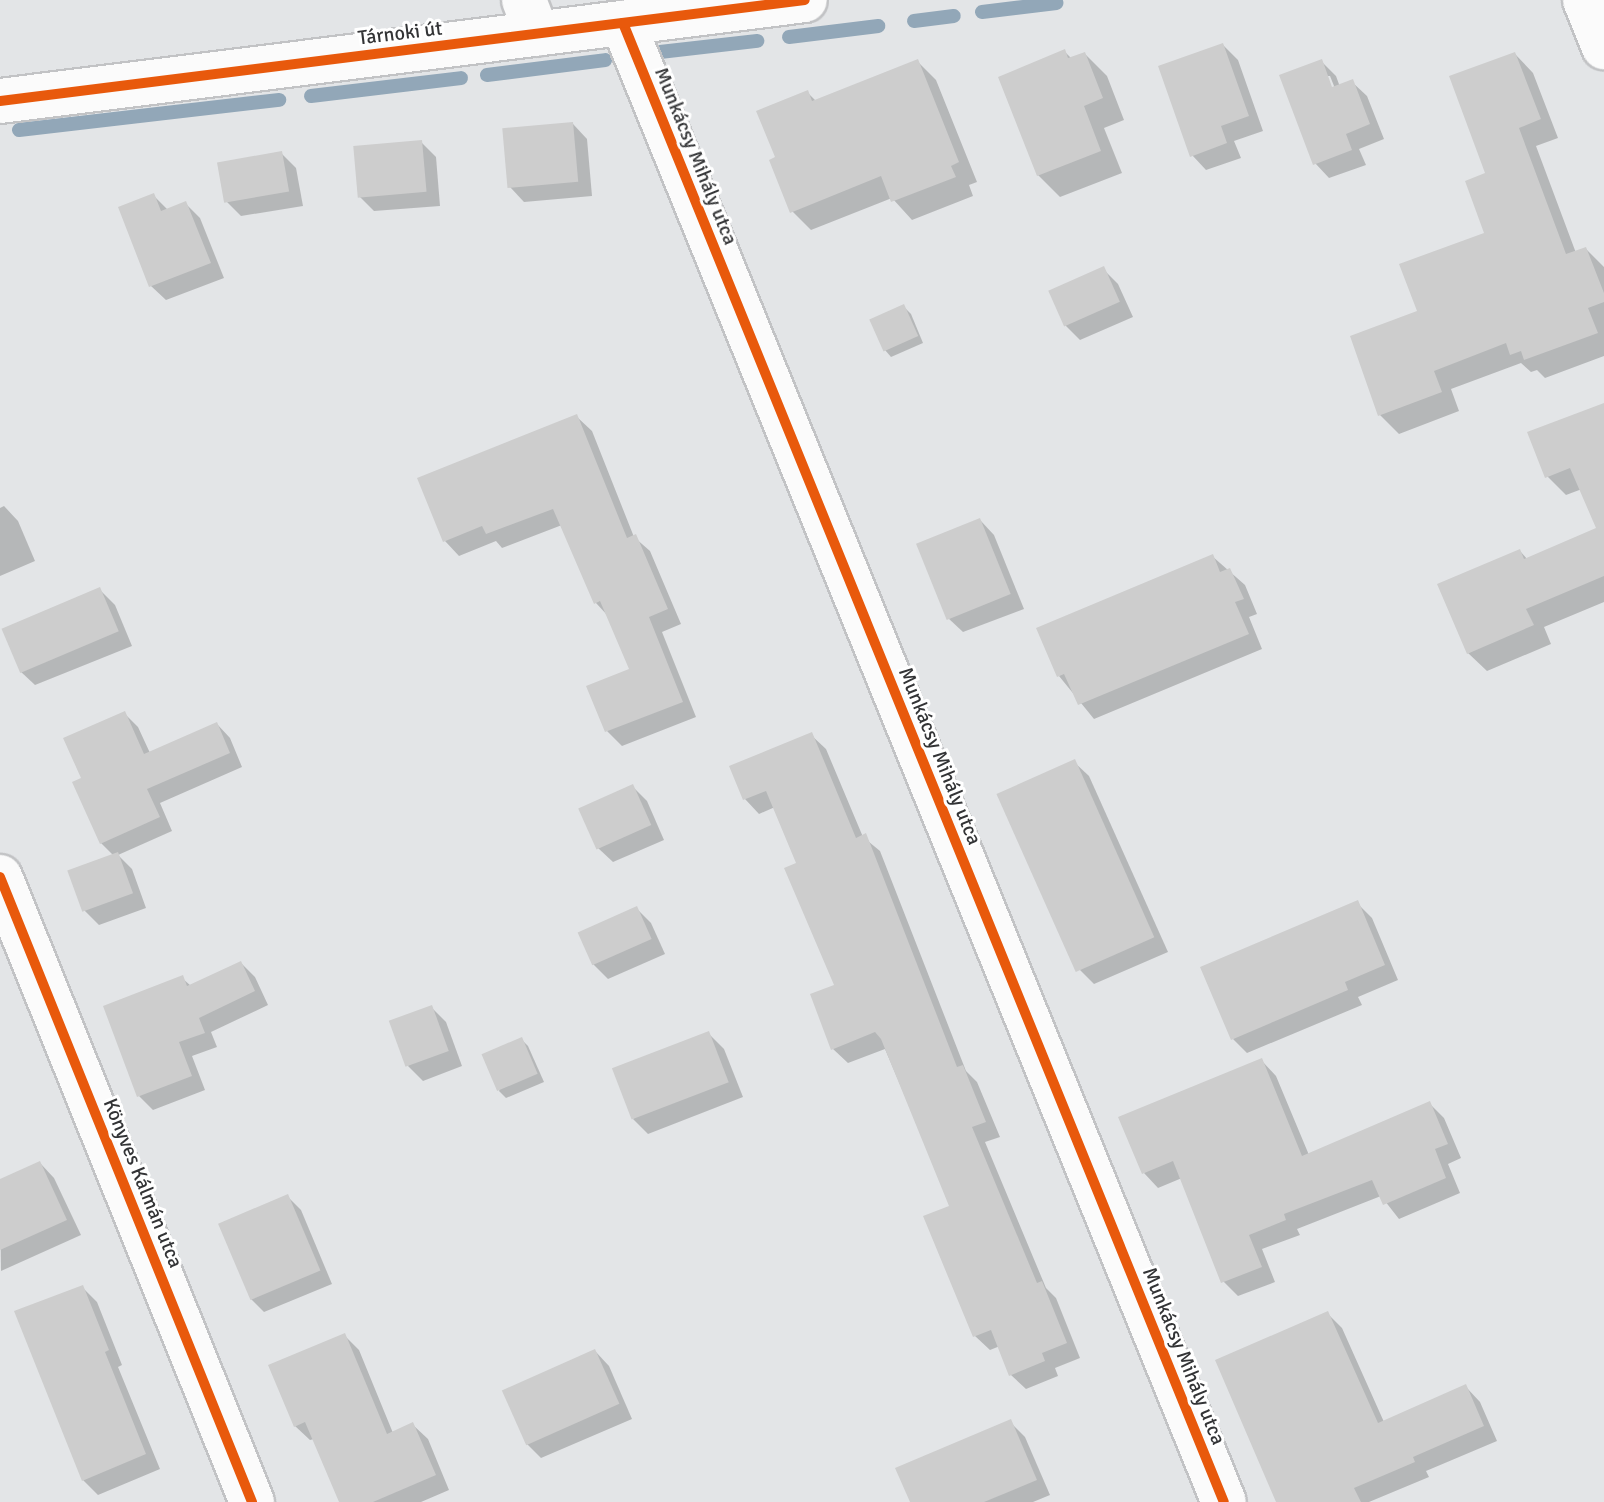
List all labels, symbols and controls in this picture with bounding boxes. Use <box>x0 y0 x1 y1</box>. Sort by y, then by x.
street label: Tárnoki út <box>356 16 444 50</box>
street label: Munkácsy Mihály utca <box>649 64 743 248</box>
street label: Munkácsy Mihály utca <box>893 664 987 848</box>
street label: Könyves Kálmán utca <box>98 1095 188 1271</box>
street label: Munkácsy Mihály utca <box>1137 1264 1231 1448</box>

